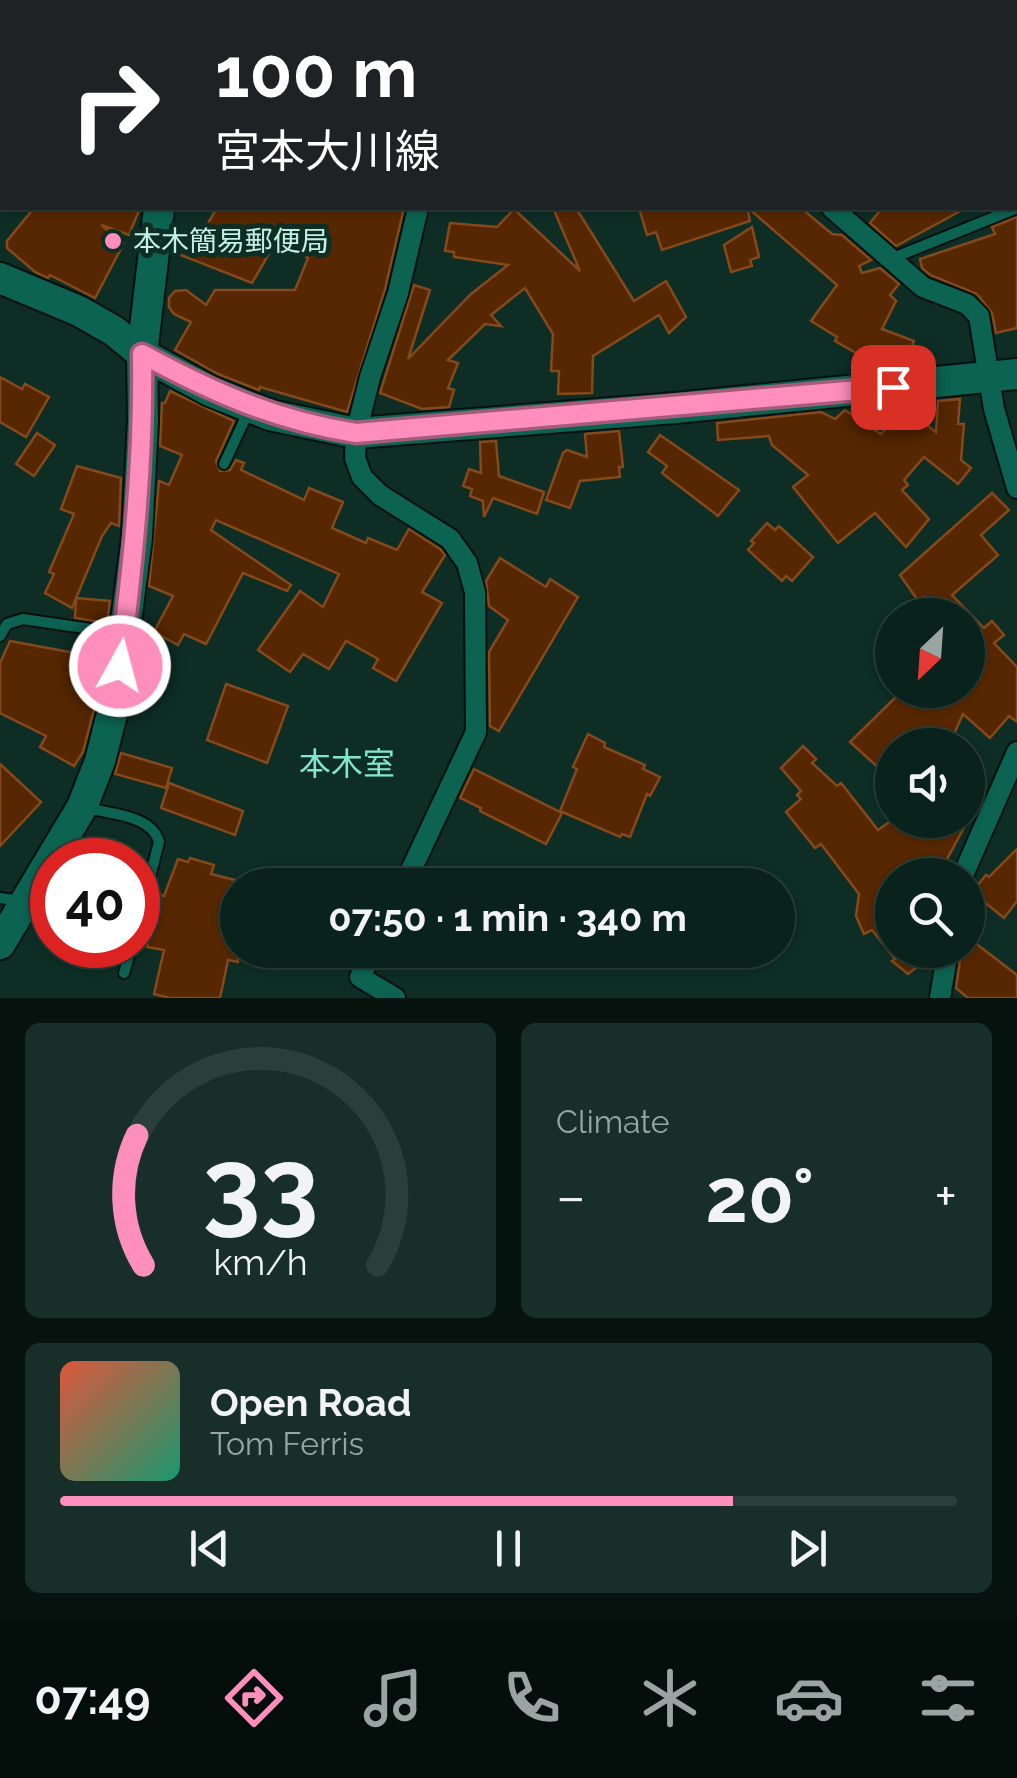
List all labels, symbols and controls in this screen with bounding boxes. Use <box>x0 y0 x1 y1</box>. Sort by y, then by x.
text: 100 m <box>215 31 418 113</box>
icon: right <box>50 40 180 170</box>
text: 宮本大川線 <box>215 125 440 178</box>
place label: 本木簡易郵便局 <box>133 225 329 258</box>
marker: 本木簡易郵便局 <box>102 230 124 252</box>
pin <box>851 345 936 430</box>
icon: arrive <box>866 360 921 415</box>
north arrow <box>875 598 985 708</box>
map controls <box>875 598 985 968</box>
position arrow <box>68 614 172 718</box>
button: sound <box>875 728 985 838</box>
district label: 本木室 <box>299 745 395 782</box>
speed limit sign: 40 <box>30 838 160 968</box>
button: search <box>875 858 985 968</box>
text: 07:50 · 1 min · 340 m <box>328 895 687 940</box>
text: Climate <box>556 1103 670 1140</box>
text: 33 <box>202 1125 319 1247</box>
text: 20° <box>706 1151 814 1240</box>
text: − <box>556 1164 586 1229</box>
text: + <box>934 1164 957 1229</box>
text: km/h <box>213 1241 308 1283</box>
text: Open Road <box>210 1380 411 1425</box>
text: Tom Ferris <box>210 1425 364 1462</box>
icon: previous <box>182 1521 237 1576</box>
icon: pause <box>481 1521 536 1576</box>
icon: next <box>780 1521 835 1576</box>
icon: directions <box>219 1663 289 1733</box>
icon: music <box>358 1663 428 1733</box>
icon: phone <box>497 1663 567 1733</box>
icon: climate <box>635 1663 705 1733</box>
icon: car <box>774 1663 844 1733</box>
icon: filters <box>913 1663 983 1733</box>
text: 07:49 <box>34 1672 151 1725</box>

